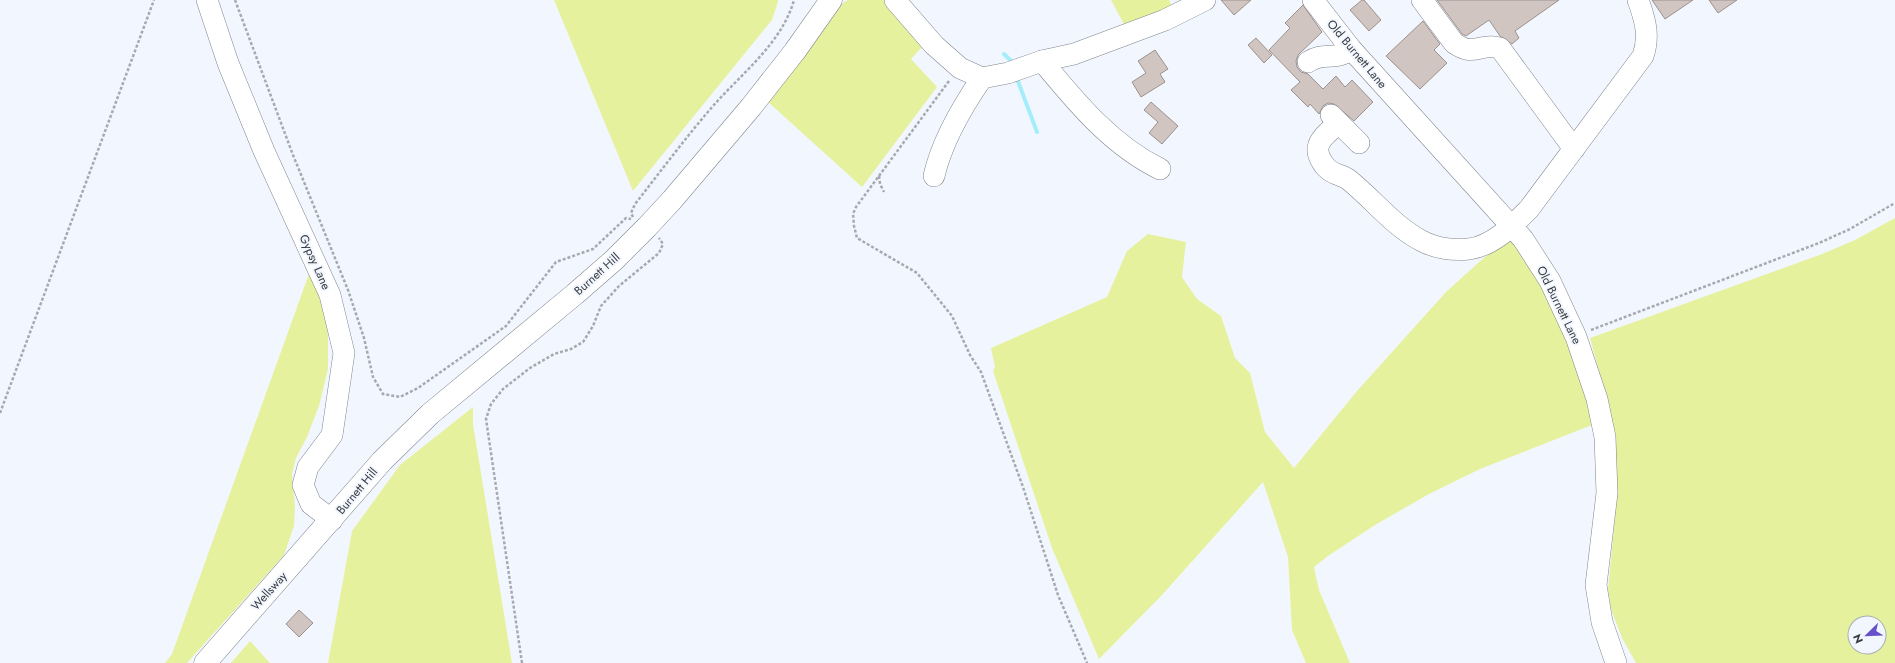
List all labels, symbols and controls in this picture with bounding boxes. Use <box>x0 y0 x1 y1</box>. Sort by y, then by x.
street label: Old Burnett Lane <box>1323 16 1391 92</box>
street label: Gypsy Lane <box>295 231 335 293</box>
street label: Burnett Hill <box>570 249 624 299</box>
street label: Old Burnett Lane <box>1532 263 1586 347</box>
street label: Burnett Hill <box>332 464 382 518</box>
street label: Wellsway <box>247 567 292 614</box>
north arrow <box>1847 615 1887 655</box>
text: N <box>1849 632 1867 646</box>

